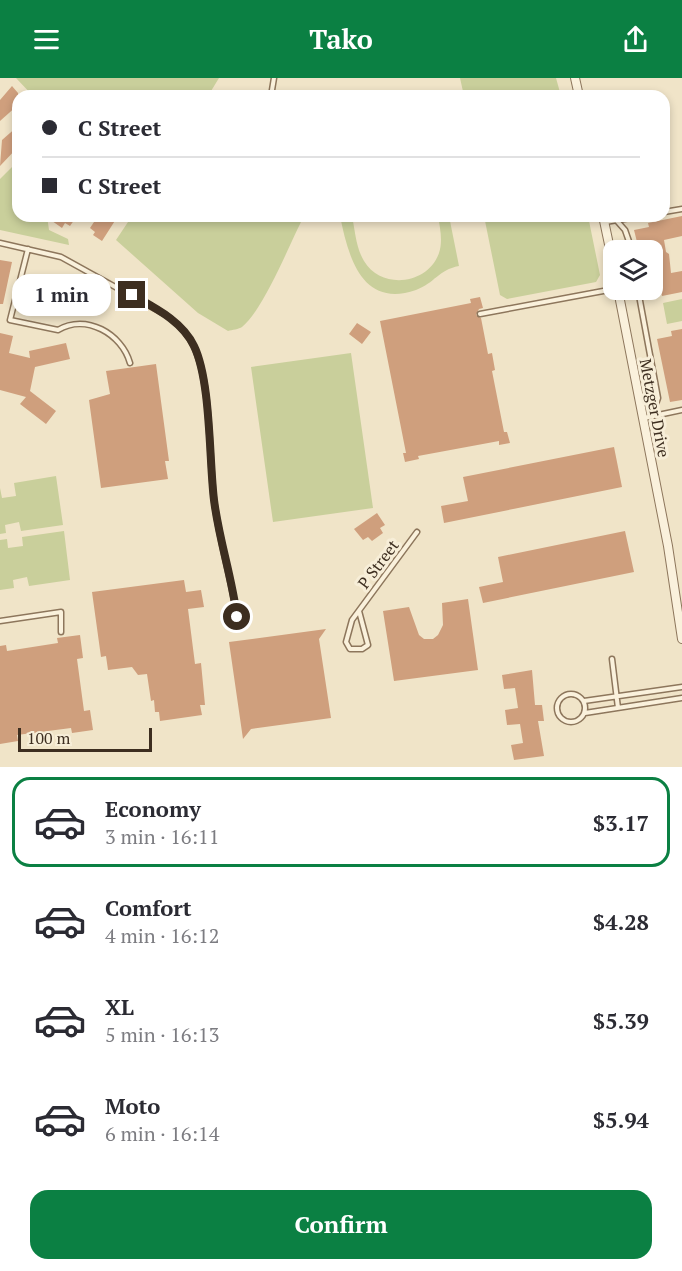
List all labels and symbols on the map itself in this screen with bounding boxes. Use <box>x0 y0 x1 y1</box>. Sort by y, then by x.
callout: 1 min <box>12 274 111 316</box>
route end <box>118 281 145 308</box>
street label: Metzger Drive <box>635 357 675 459</box>
street label: P Street <box>352 535 404 593</box>
route start <box>223 603 250 630</box>
scale bar <box>18 725 152 752</box>

